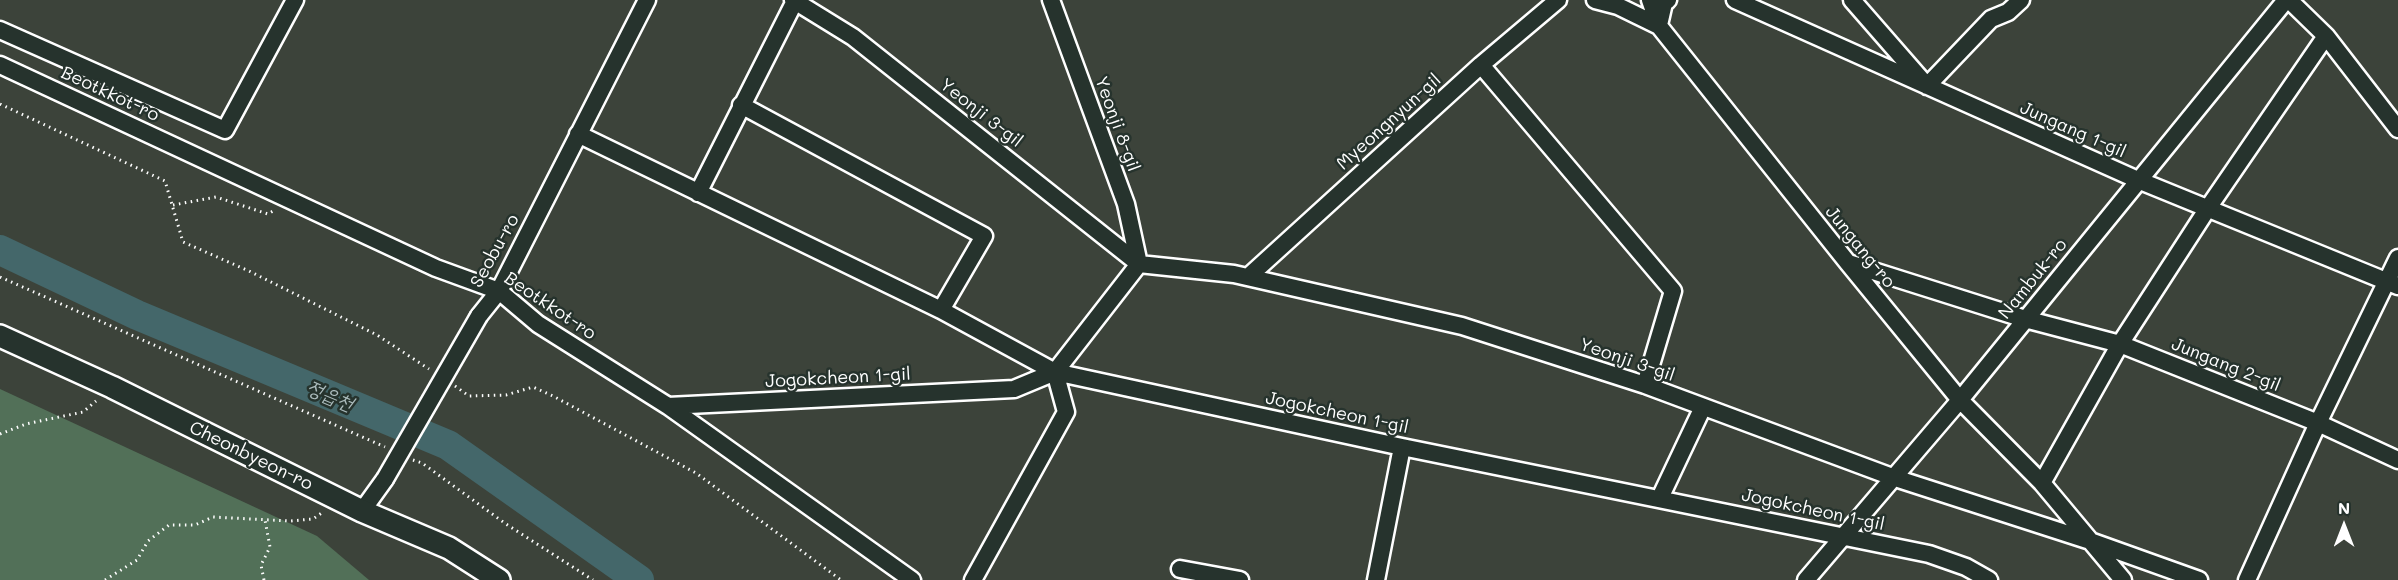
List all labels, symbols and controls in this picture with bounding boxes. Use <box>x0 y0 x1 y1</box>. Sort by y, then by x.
street label: Beotkkot-ro <box>57 62 163 126</box>
street label: Myeongnyun-gil <box>1332 69 1446 175</box>
street label: Yeonji 8-gil <box>1090 73 1144 175</box>
street label: Yeonji 3-gil <box>935 74 1027 152</box>
street label: Jungang 1-gil <box>2017 97 2129 163</box>
street label: Jungang-ro <box>1820 202 1900 292</box>
street label: Seobu-ro <box>466 211 524 291</box>
street label: Nambuk-ro <box>1994 235 2072 323</box>
street label: Beotkkot-ro <box>500 267 600 345</box>
street label: Jungang 2-gil <box>2168 333 2284 397</box>
street label: Yeonji 3-gil <box>1576 334 1678 386</box>
street label: Jogokcheon 1-gil <box>765 363 911 393</box>
water label: 정읍천 <box>303 376 357 416</box>
street label: Jogokcheon 1-gil <box>1264 387 1410 439</box>
street label: Cheonbyeon-ro <box>186 417 316 495</box>
street label: Jogokcheon 1-gil <box>1740 484 1886 536</box>
north arrow <box>2314 496 2374 556</box>
text: N <box>2338 497 2350 518</box>

